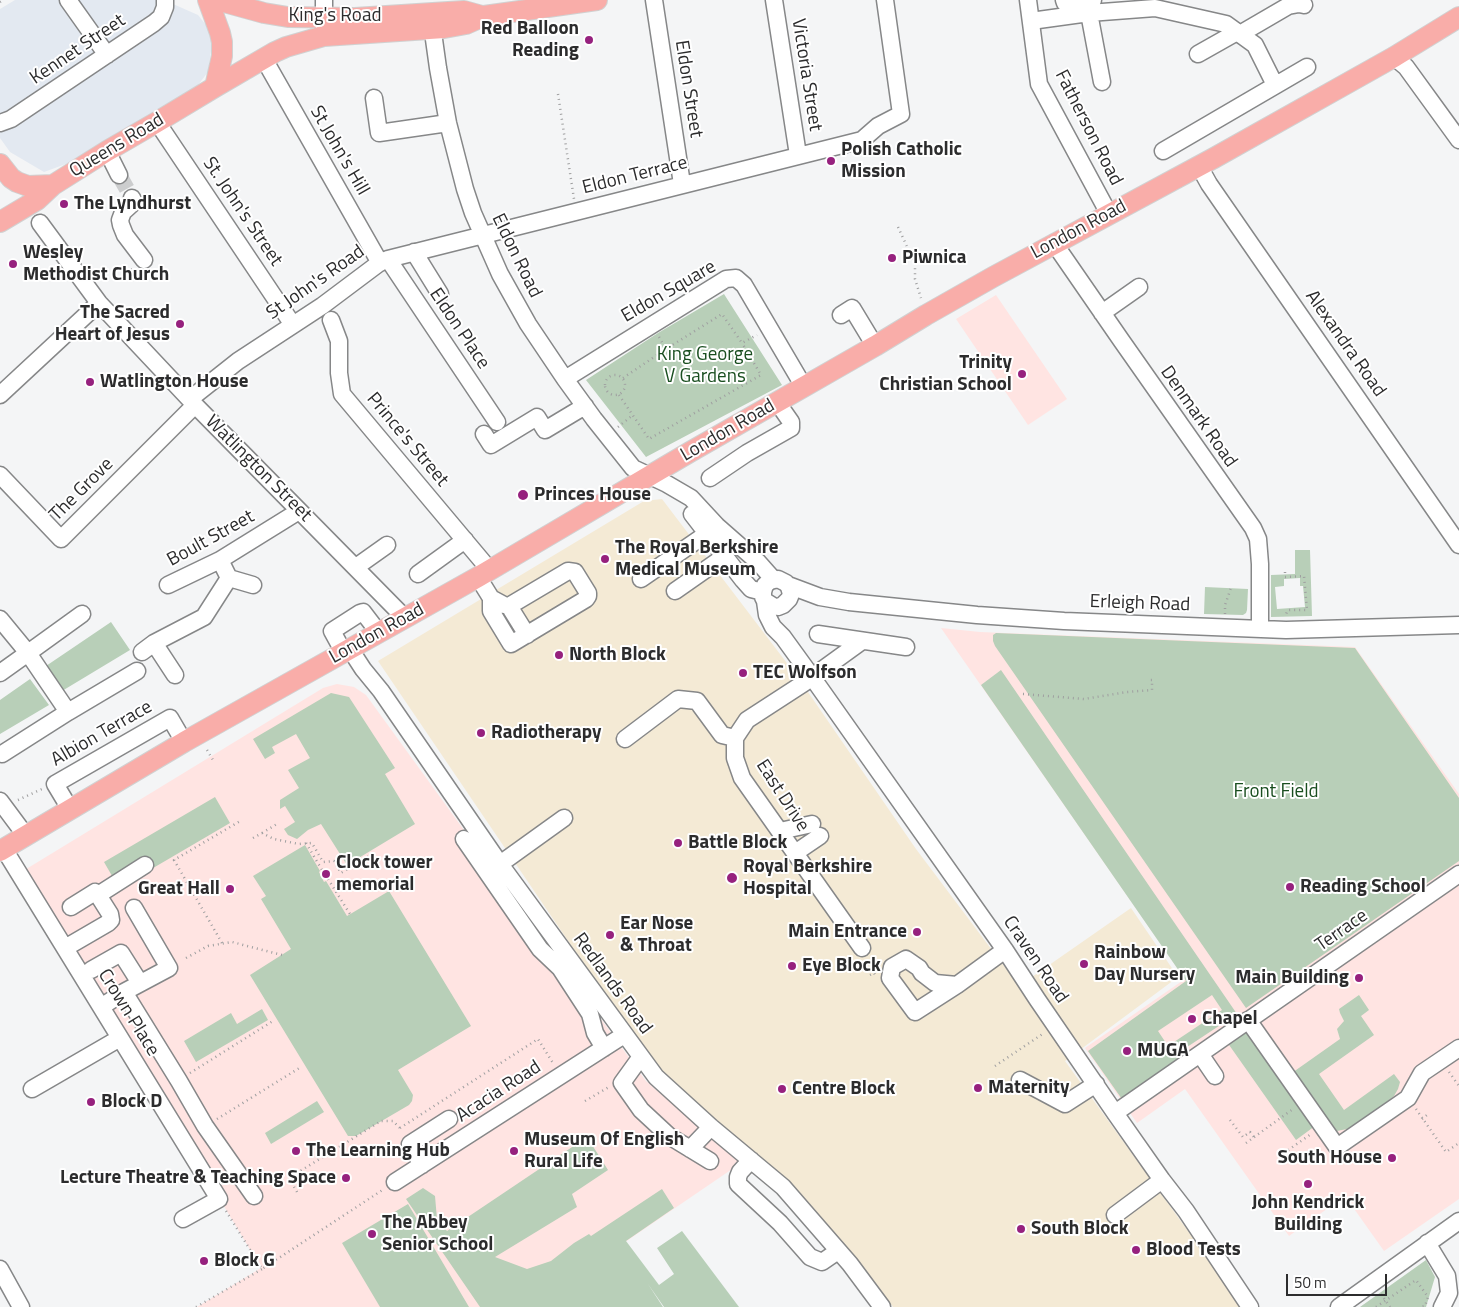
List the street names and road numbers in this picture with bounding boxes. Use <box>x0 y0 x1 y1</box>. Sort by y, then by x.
street label: King's Road <box>289 5 381 27</box>
street label: Kennet Street <box>26 10 130 90</box>
street label: Victoria Street <box>786 17 826 133</box>
street label: Eldon Street <box>669 39 707 139</box>
street label: Fatherson Road <box>1049 67 1127 189</box>
street label: St John's Hill <box>304 102 374 200</box>
street label: Queens Road <box>66 109 168 183</box>
street label: Eldon Terrace <box>580 152 690 200</box>
street label: St. John's Street <box>197 153 287 271</box>
street label: London Road <box>1027 195 1131 265</box>
street label: Eldon Road <box>486 210 546 302</box>
street label: St John's Road <box>263 241 369 325</box>
street label: Eldon Square <box>618 256 720 328</box>
street label: Eldon Place <box>424 284 494 374</box>
street label: Alexandra Road <box>1300 286 1390 402</box>
street label: Denmark Road <box>1155 362 1241 472</box>
street label: Prince's Street <box>361 388 453 492</box>
street label: London Road <box>677 395 779 467</box>
street label: Watlington Street <box>200 411 316 527</box>
street label: The Grove <box>45 453 119 527</box>
street label: Boult Street <box>163 506 259 572</box>
street label: Erleigh Road <box>1089 591 1191 617</box>
street label: London Road <box>326 599 428 669</box>
street label: Albion Terrace <box>48 696 156 772</box>
street label: East Drive <box>750 756 814 836</box>
street label: Terrace <box>1312 905 1372 957</box>
street label: Craven Road <box>997 912 1073 1008</box>
street label: Redlands Road <box>568 929 656 1039</box>
street label: Crown Place <box>92 965 164 1061</box>
street label: Acacia Road <box>452 1056 546 1128</box>

